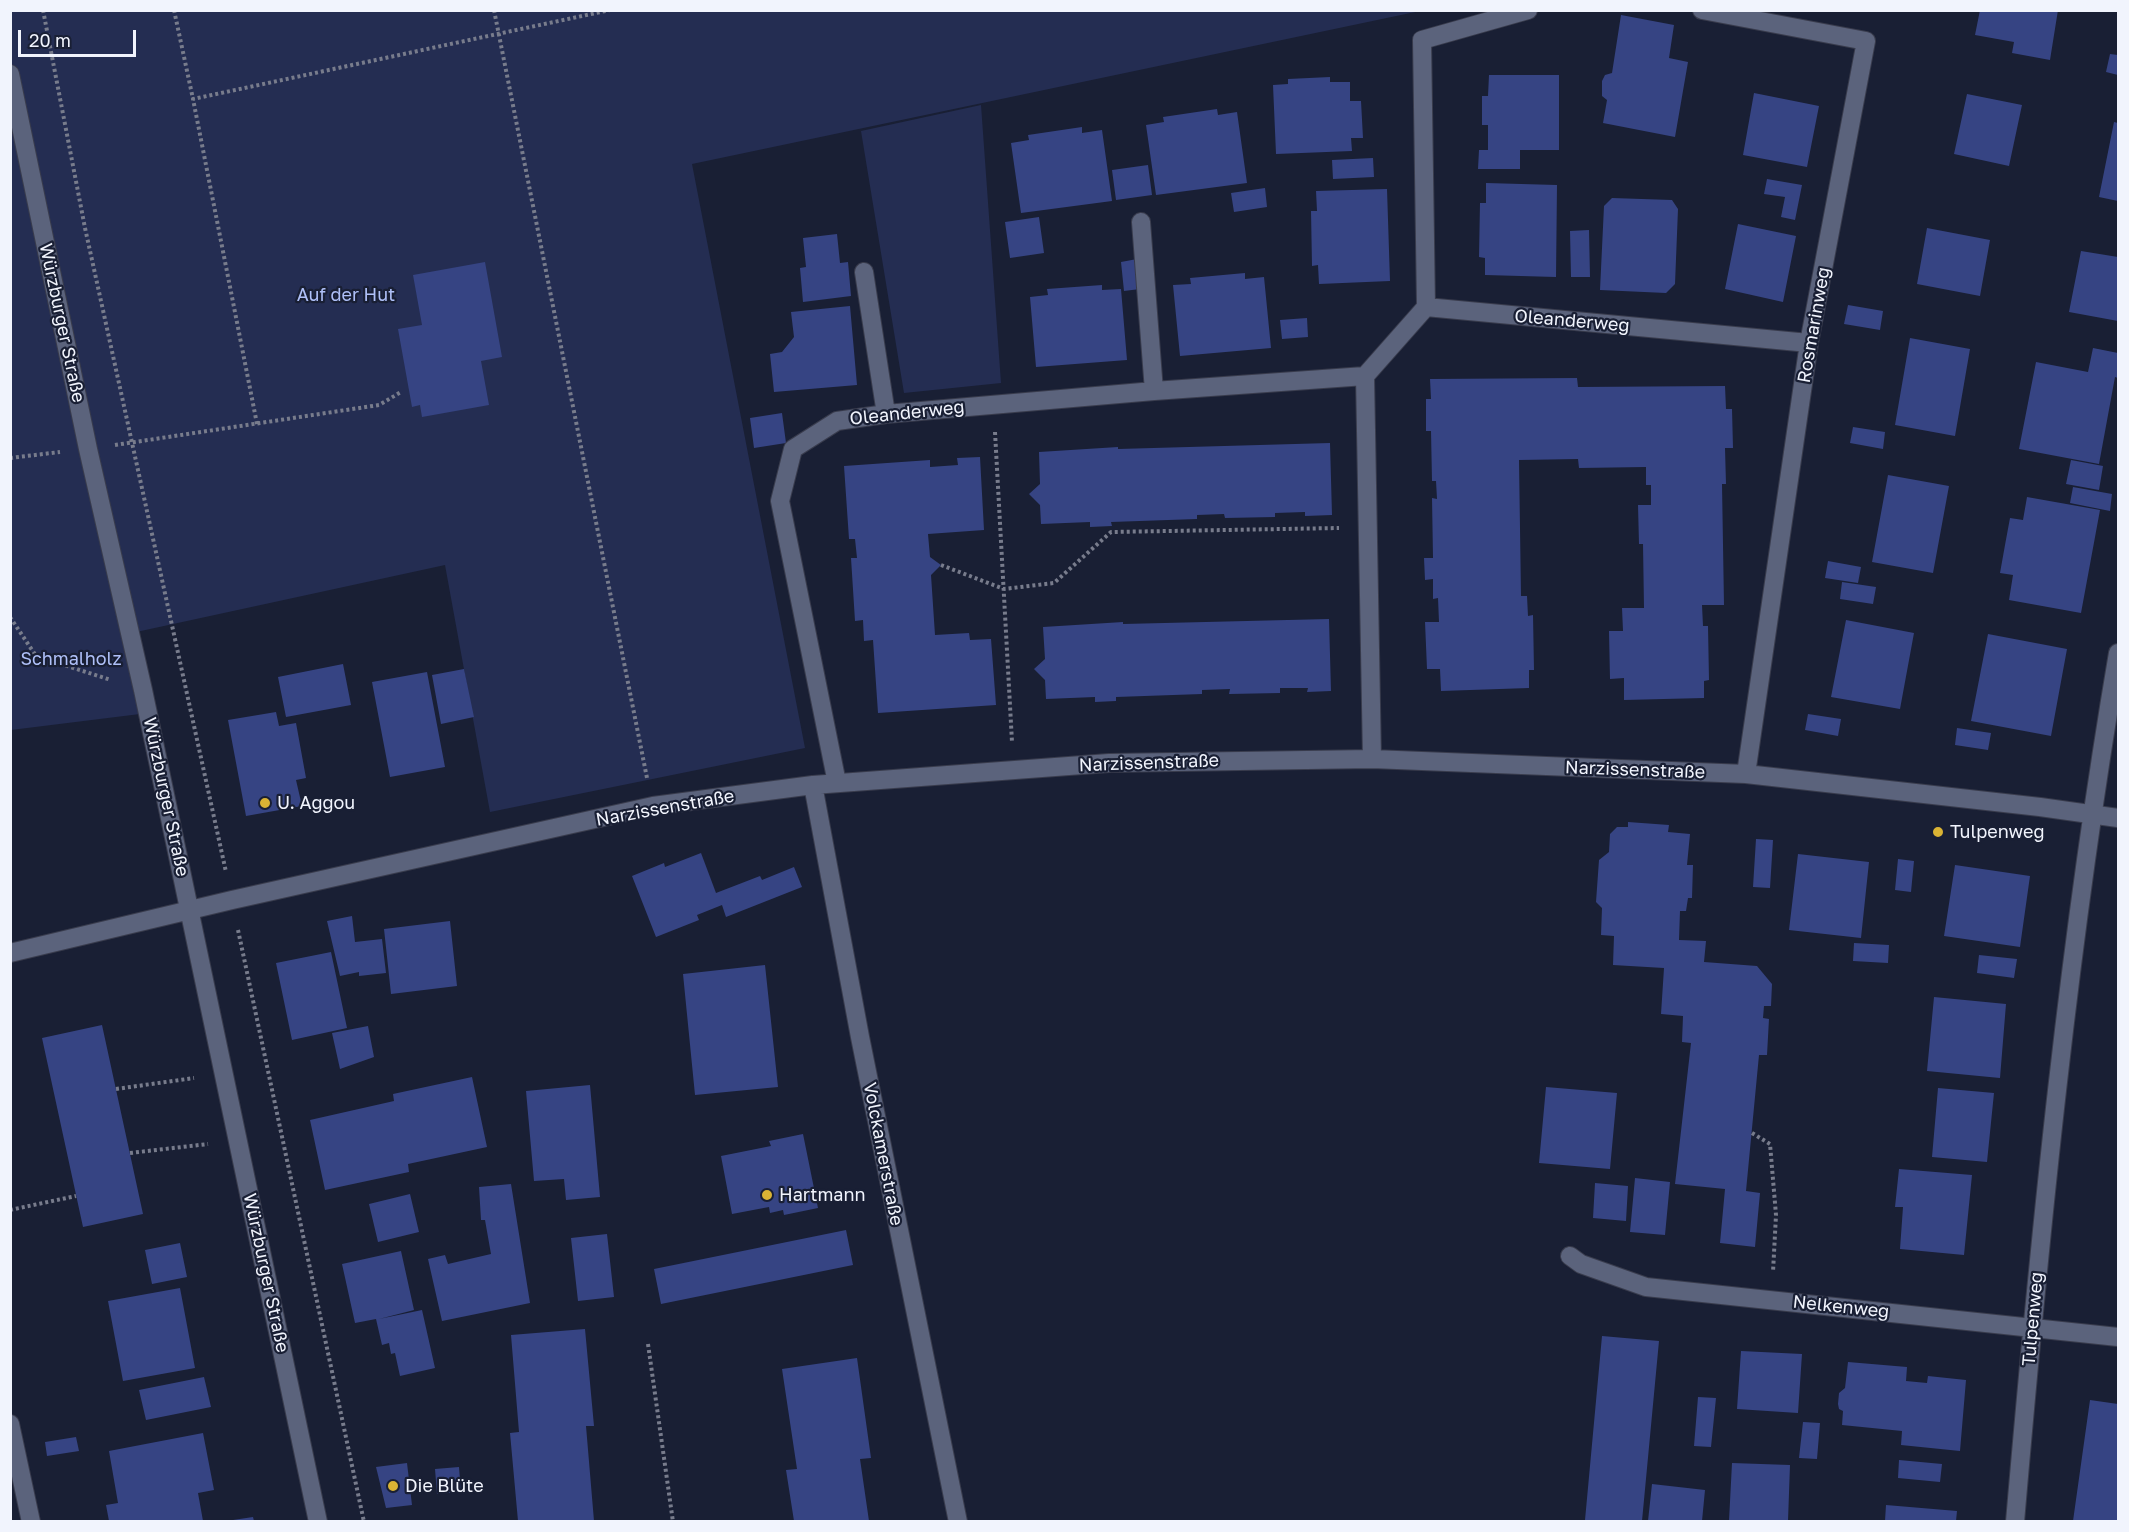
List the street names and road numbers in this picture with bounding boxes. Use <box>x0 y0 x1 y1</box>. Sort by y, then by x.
street label: Würzburger Straße <box>35 241 89 405</box>
street label: Rosmarinweg <box>1793 265 1835 385</box>
street label: Oleanderweg <box>1514 305 1630 337</box>
street label: Oleanderweg <box>848 396 966 430</box>
street label: Würzburger Straße <box>139 715 193 879</box>
street label: Narzissenstraße <box>1079 750 1219 776</box>
street label: Narzissenstraße <box>1565 757 1705 783</box>
street label: Narzissenstraße <box>594 785 736 831</box>
street label: Volckamerstraße <box>859 1081 907 1227</box>
street label: Würzburger Straße <box>239 1191 293 1355</box>
street label: Tulpenweg <box>2018 1271 2048 1367</box>
street label: Nelkenweg <box>1792 1291 1890 1323</box>

